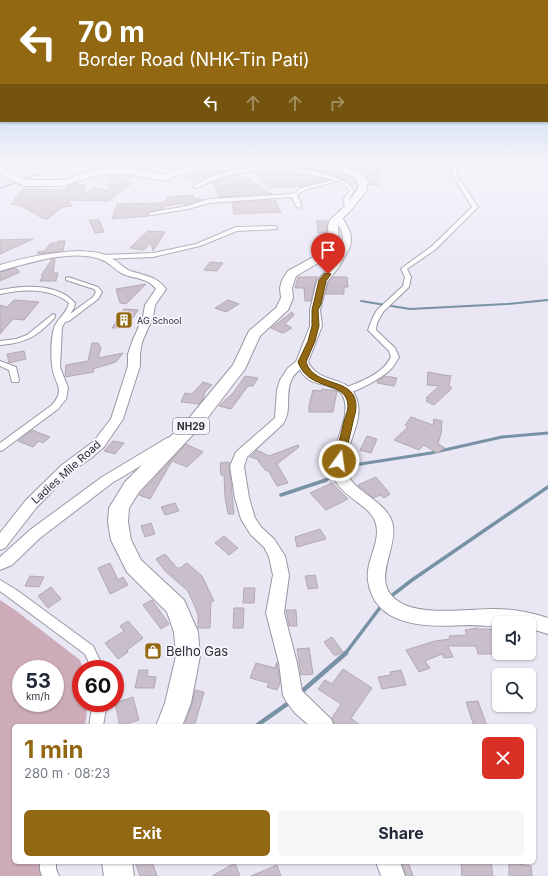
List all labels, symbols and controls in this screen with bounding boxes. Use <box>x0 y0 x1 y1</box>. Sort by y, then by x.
text: 70 m <box>78 15 145 49</box>
icon: left <box>12 16 64 68</box>
text: Border Road (NHK-Tin Pati) <box>78 49 310 70</box>
icon: left <box>200 92 222 114</box>
icon: ahead <box>242 92 264 114</box>
icon: ahead <box>284 92 306 114</box>
icon: right <box>326 92 348 114</box>
pin <box>311 233 345 274</box>
icon: arrive <box>317 239 339 261</box>
building icon: AG School <box>114 310 134 330</box>
place label: AG School <box>137 315 181 326</box>
road number: NH29 <box>173 418 209 434</box>
street label: Ladies Mile Road <box>28 437 104 507</box>
position arrow <box>318 440 360 482</box>
map controls <box>492 616 536 712</box>
button: sound <box>492 616 536 660</box>
shop icon: Belho Gas <box>143 641 163 661</box>
place label: Belho Gas <box>166 643 228 659</box>
speed limit sign: 60 <box>72 660 124 712</box>
button: search <box>492 668 536 712</box>
text: 53 <box>25 669 51 693</box>
text: km/h <box>26 690 50 702</box>
text: 1 min <box>24 735 83 764</box>
button: close <box>482 737 524 779</box>
text: 280 m · 08:23 <box>24 765 110 781</box>
button: Exit <box>24 810 270 856</box>
button: Share <box>278 810 524 856</box>

